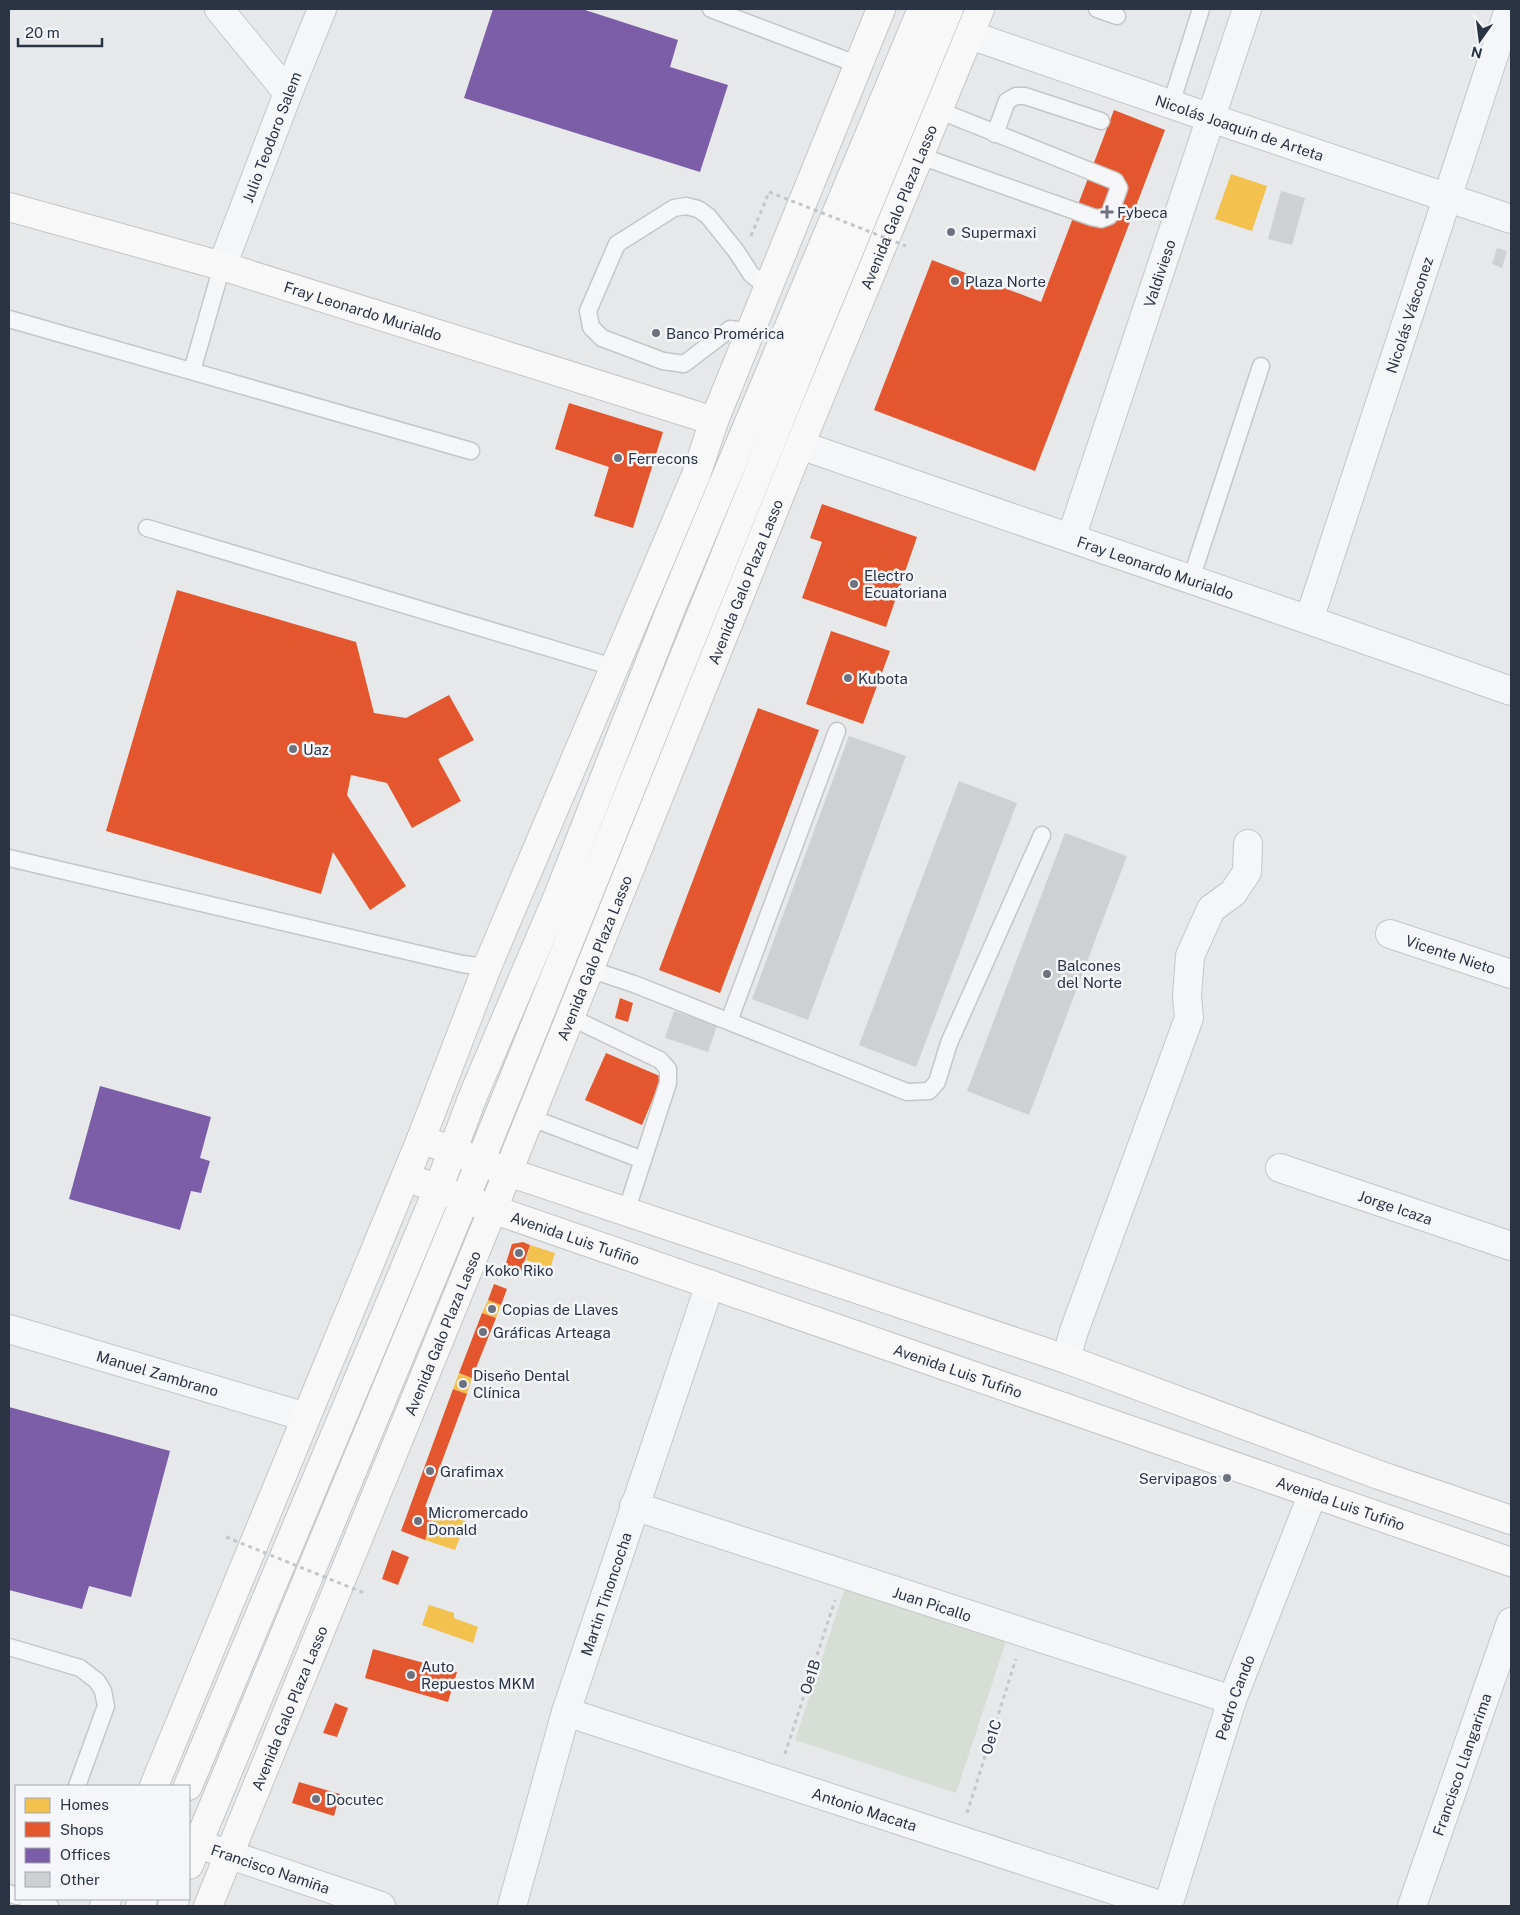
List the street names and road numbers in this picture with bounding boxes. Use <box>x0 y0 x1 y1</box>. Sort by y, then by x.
street label: Julio Teodoro Salem <box>238 69 304 205</box>
street label: Nicolás Joaquín de Arteta <box>1153 91 1326 164</box>
street label: Avenida Galo Plaza Lasso <box>857 122 940 292</box>
street label: Valdivieso <box>1140 237 1178 309</box>
street label: Nicolás Vásconez <box>1382 255 1436 375</box>
street label: Fray Leonardo Murialdo <box>282 278 444 343</box>
street label: Avenida Galo Plaza Lasso <box>704 497 786 667</box>
street label: Fray Leonardo Murialdo <box>1075 532 1236 602</box>
street label: Avenida Galo Plaza Lasso <box>553 873 635 1043</box>
street label: Vicente Nieto <box>1404 931 1498 977</box>
street label: Jorge Icaza <box>1356 1187 1435 1227</box>
street label: Avenida Luis Tufiño <box>509 1208 642 1268</box>
street label: Avenida Galo Plaza Lasso <box>401 1248 483 1418</box>
street label: Avenida Luis Tufiño <box>891 1340 1025 1401</box>
street label: Manuel Zambrano <box>95 1347 221 1399</box>
street label: Avenida Luis Tufiño <box>1274 1473 1407 1533</box>
street label: Martin Tinoncocha <box>577 1530 634 1658</box>
street label: Juan Picallo <box>891 1583 974 1624</box>
street label: Avenida Galo Plaza Lasso <box>248 1623 330 1793</box>
street label: Pedro Cando <box>1212 1652 1257 1742</box>
street label: Oe1B <box>796 1657 824 1697</box>
street label: Francisco Llangarima <box>1429 1691 1494 1838</box>
street label: Oe1C <box>977 1717 1005 1757</box>
street label: Antonio Macata <box>810 1784 919 1834</box>
street label: Francisco Namiña <box>209 1841 332 1897</box>

